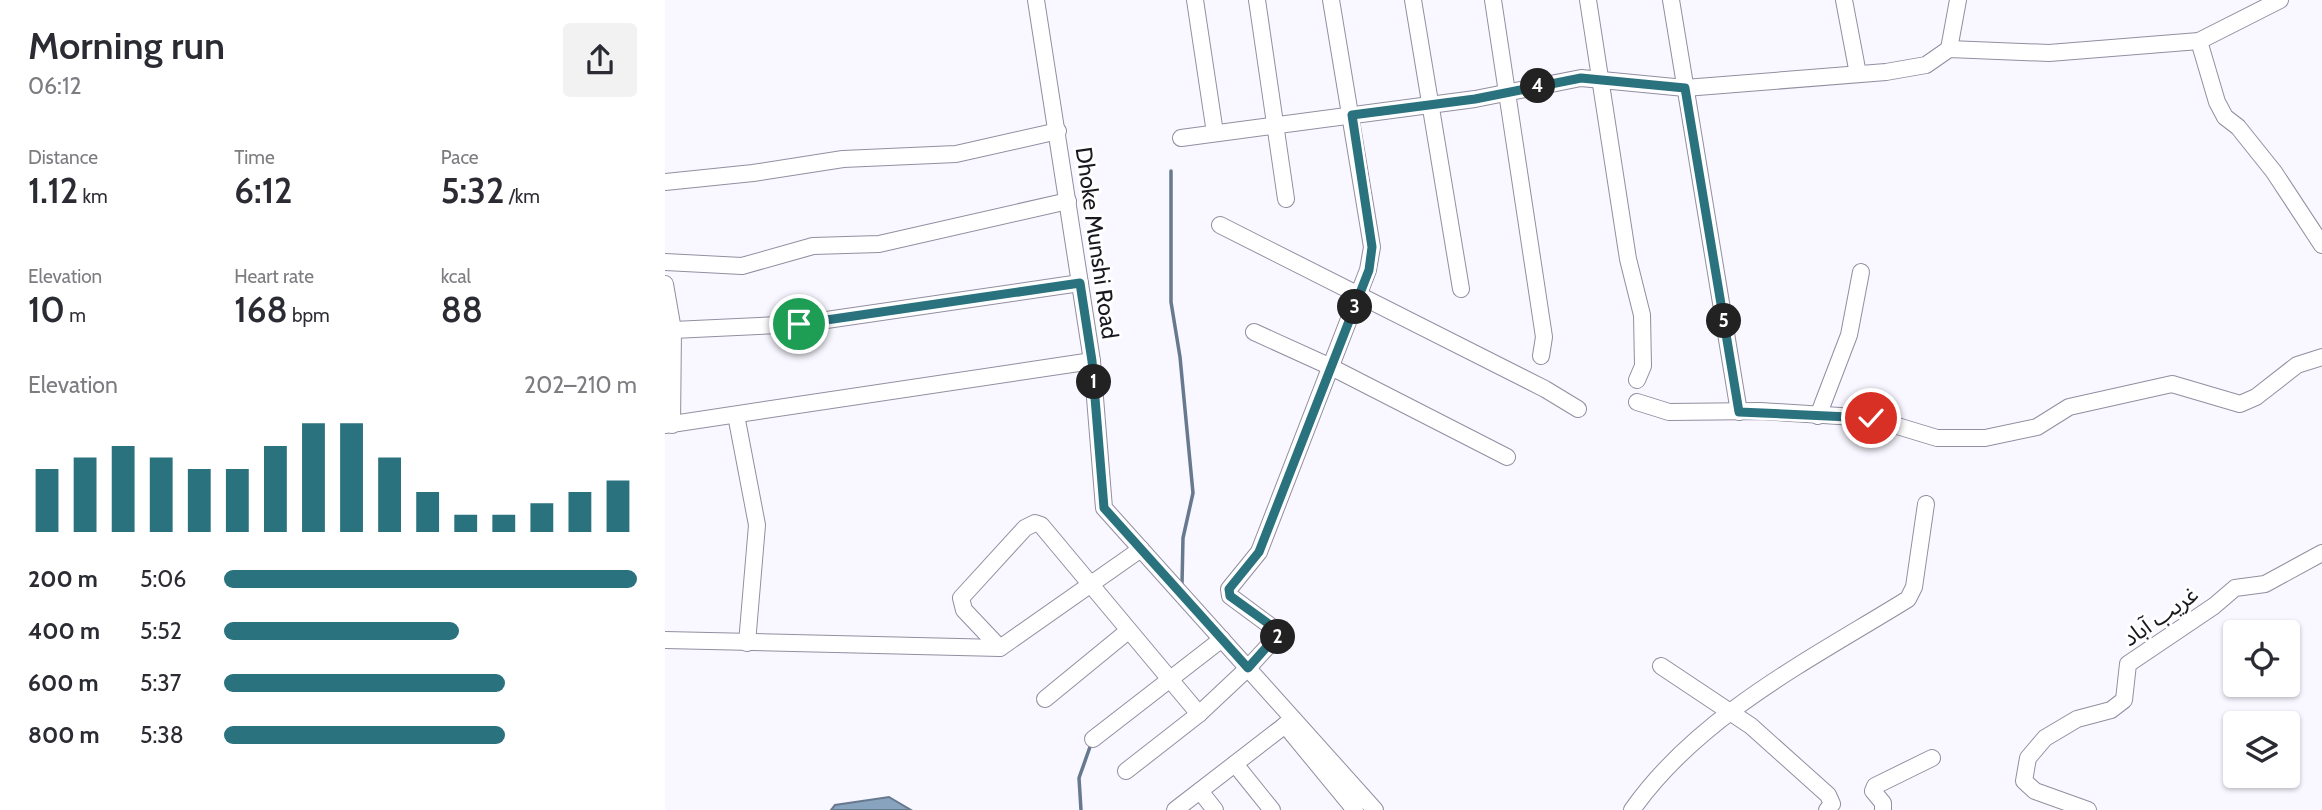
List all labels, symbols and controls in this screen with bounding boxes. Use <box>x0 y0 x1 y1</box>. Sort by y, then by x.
text: Morning run <box>28 22 225 69</box>
button: share <box>563 23 637 97</box>
pin: 4 <box>1521 68 1555 104</box>
text: 06:12 <box>28 72 81 100</box>
text: 4 <box>1532 74 1543 97</box>
street label: Dhoke Munshi Road <box>1070 145 1124 341</box>
text: Distance <box>28 146 98 169</box>
text: Time <box>234 146 275 169</box>
text: Pace <box>441 146 479 169</box>
text: 1.12 <box>28 169 78 212</box>
text: 6:12 <box>234 169 292 212</box>
text: 5:32 <box>441 169 504 212</box>
text: km <box>78 185 108 208</box>
text: /km <box>504 185 540 208</box>
text: Elevation <box>28 265 102 288</box>
text: Heart rate <box>234 265 314 288</box>
text: kcal <box>441 265 471 288</box>
text: 10 <box>28 288 65 331</box>
text: 168 <box>234 288 288 331</box>
text: 88 <box>441 288 483 331</box>
pin: 3 <box>1337 290 1373 324</box>
pin <box>769 294 829 354</box>
text: 3 <box>1349 295 1360 318</box>
text: m <box>65 304 86 327</box>
text: bpm <box>288 304 330 327</box>
pin: 5 <box>1707 304 1741 338</box>
icon: arrive <box>780 305 818 343</box>
text: 5 <box>1718 309 1729 332</box>
pin: 1 <box>1077 364 1111 400</box>
text: 1 <box>1090 370 1097 393</box>
text: Elevation <box>28 371 118 399</box>
text: 202–210 m <box>524 371 637 399</box>
pin <box>1841 388 1901 448</box>
icon: check <box>1852 399 1890 437</box>
text: 200 m <box>28 565 98 593</box>
text: 5:06 <box>140 565 186 593</box>
street label: غریب آباد <box>2117 580 2203 652</box>
text: 400 m <box>28 617 100 645</box>
text: 5:52 <box>140 617 182 645</box>
pin: 2 <box>1261 620 1295 654</box>
map controls <box>2223 620 2300 788</box>
button: locate <box>2223 620 2300 697</box>
text: 2 <box>1272 625 1283 648</box>
text: 600 m <box>28 669 99 697</box>
text: 5:37 <box>140 669 181 697</box>
button: layers <box>2223 711 2300 788</box>
text: 800 m <box>28 721 100 749</box>
text: 5:38 <box>140 721 184 749</box>

